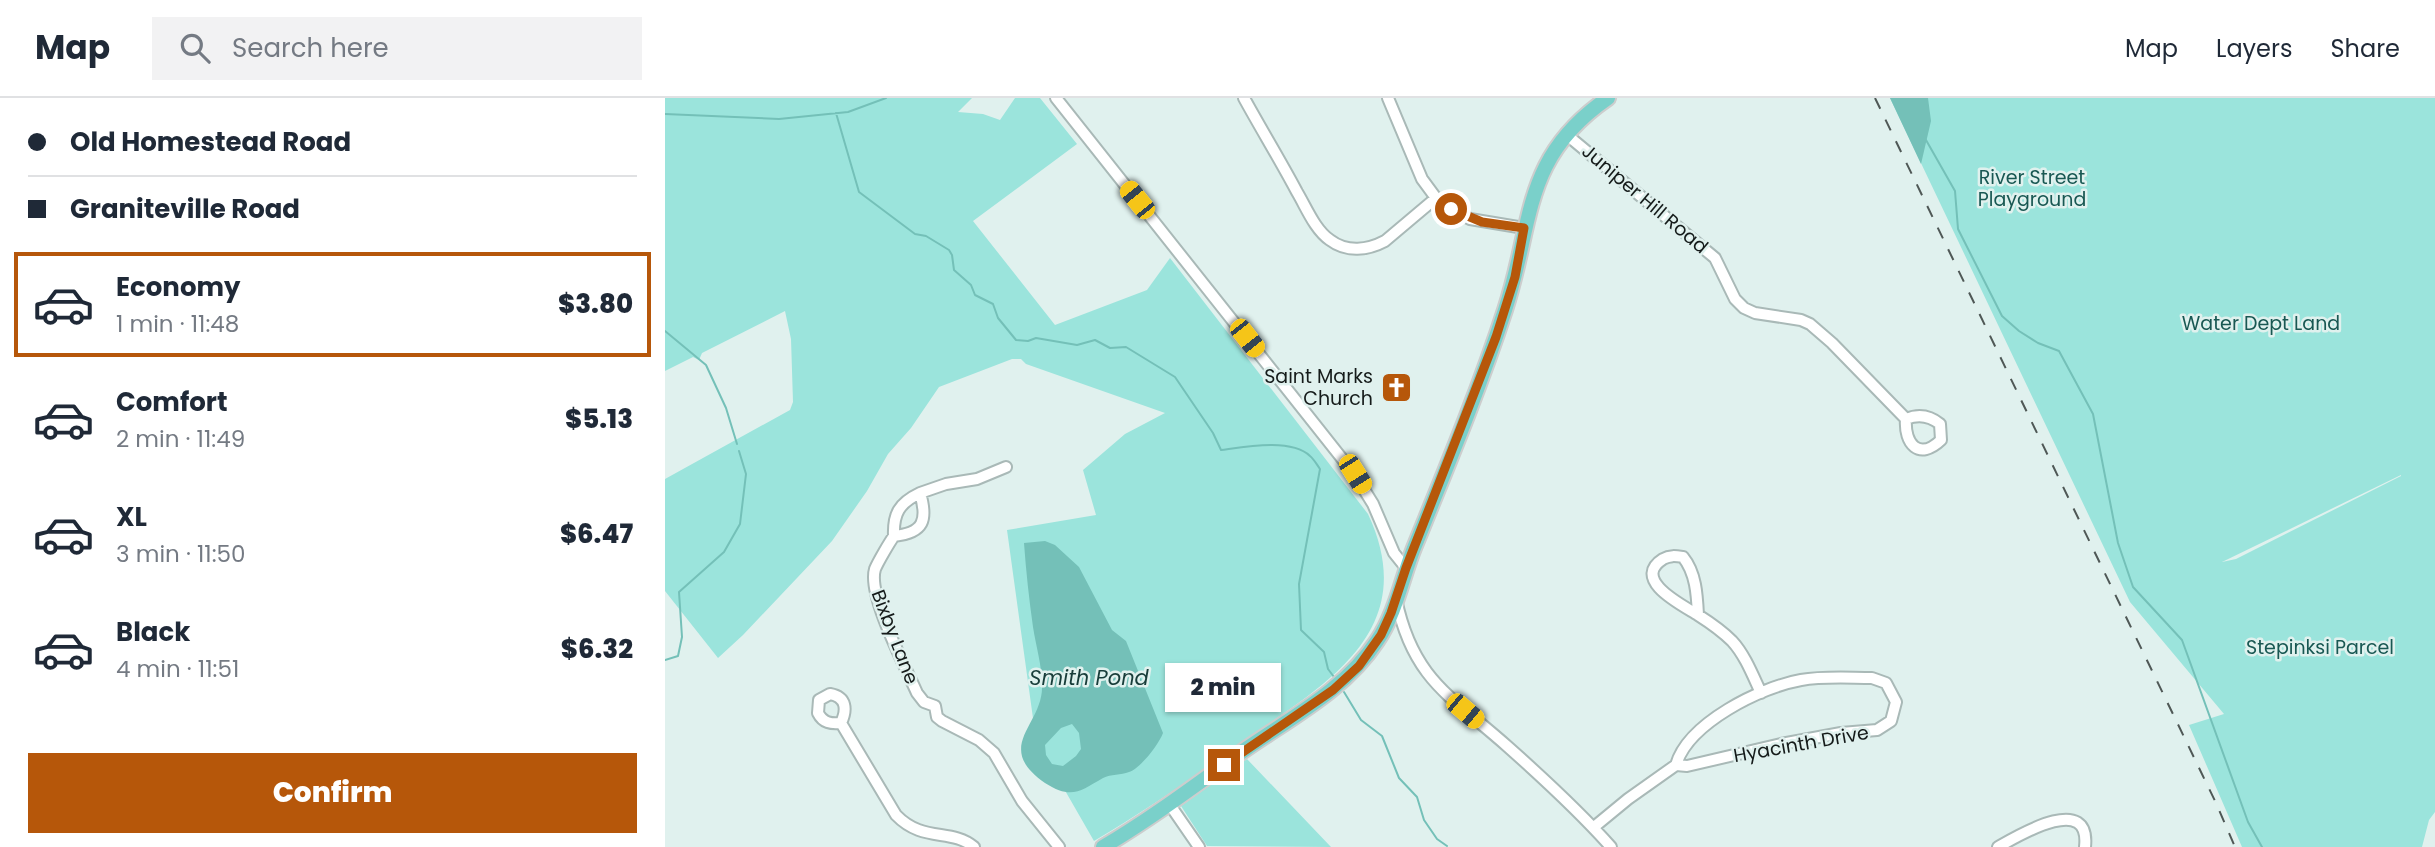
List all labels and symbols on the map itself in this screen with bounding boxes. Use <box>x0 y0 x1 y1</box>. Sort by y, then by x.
street label: Juniper Hill Road <box>1576 138 1714 260</box>
park label: River Street Playground <box>1978 164 2086 213</box>
car <box>1116 177 1159 223</box>
route start <box>1435 193 1467 225</box>
park label: Water Dept Land <box>2182 310 2340 337</box>
car <box>1226 315 1269 361</box>
place label: Saint Marks Church <box>1264 363 1373 412</box>
church icon: Saint Marks Church <box>1379 370 1413 404</box>
car <box>1335 451 1376 497</box>
street label: Bixby Lane <box>865 586 925 688</box>
park label: Stepinksi Parcel <box>2246 634 2394 661</box>
water label: Smith Pond <box>1029 663 1150 692</box>
callout: 2 min <box>1166 664 1282 712</box>
car <box>1443 689 1488 733</box>
street label: Hyacinth Drive <box>1731 719 1871 769</box>
route end <box>1208 749 1240 781</box>

